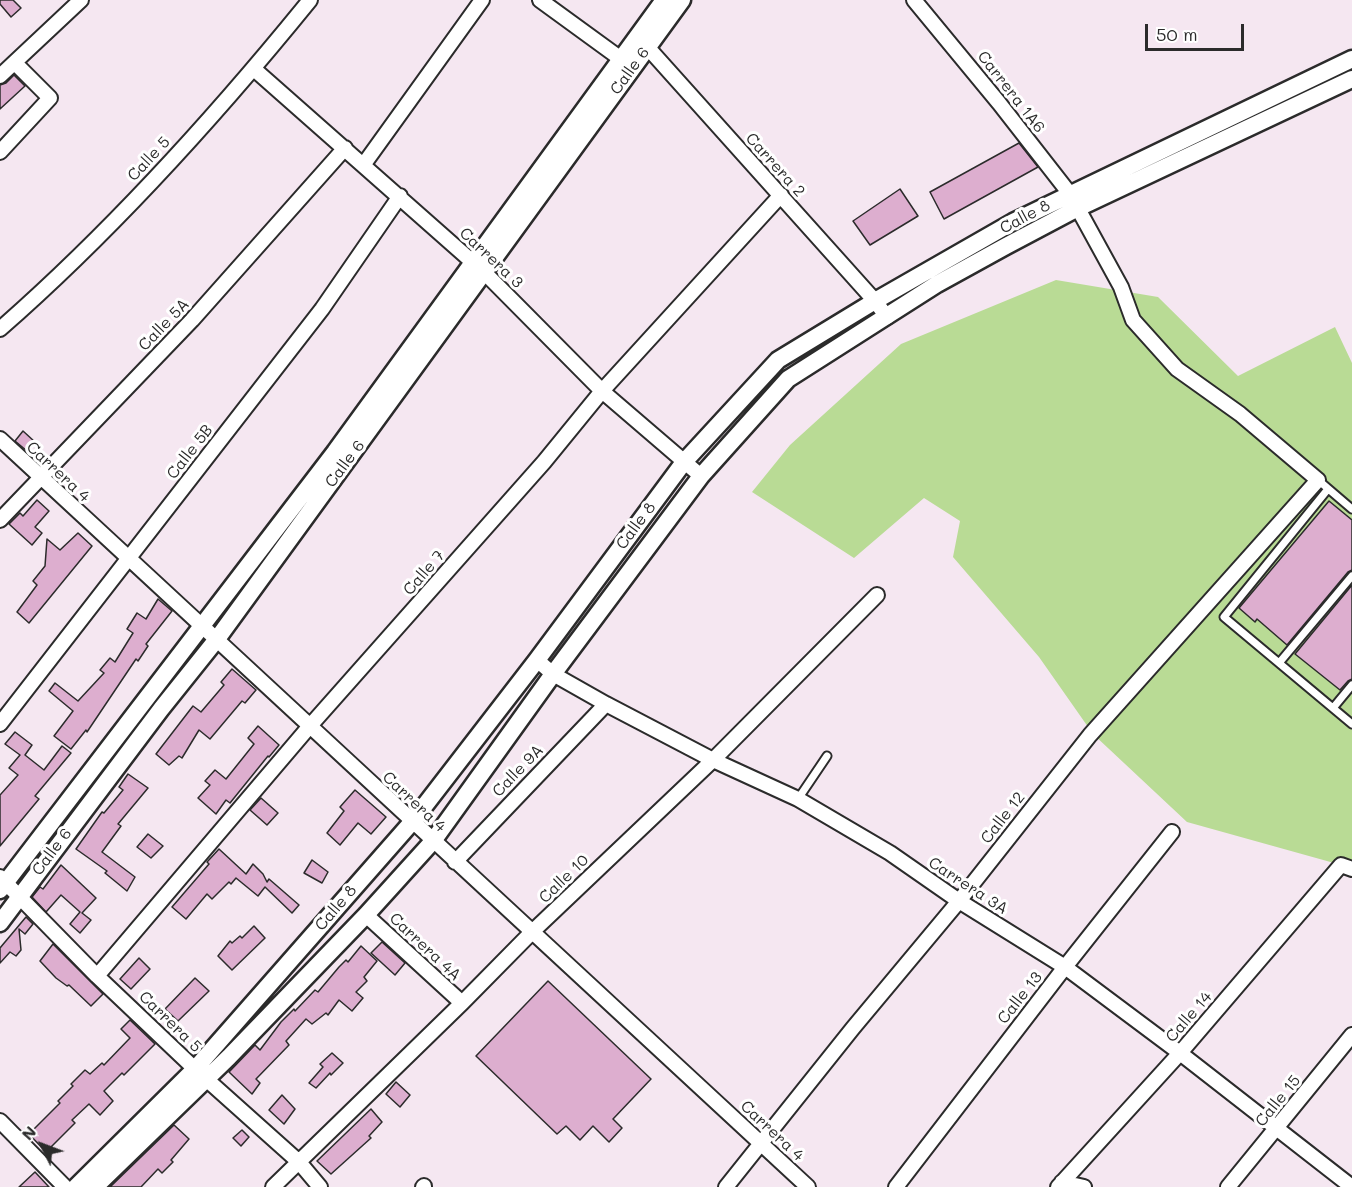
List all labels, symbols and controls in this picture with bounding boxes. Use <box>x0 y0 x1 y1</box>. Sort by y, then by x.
scale bar <box>1148 12 1247 50</box>
text: 50 m <box>1156 22 1198 46</box>
street label: Calle 6 <box>606 43 654 99</box>
street label: Carrera 1A6 <box>973 47 1049 137</box>
street label: Carrera 2 <box>741 129 809 201</box>
street label: Calle 5 <box>124 133 174 185</box>
street label: Calle 8 <box>997 196 1053 238</box>
street label: Carrera 3 <box>455 224 527 292</box>
street label: Calle 5A <box>135 295 193 355</box>
street label: Calle 5B <box>163 421 217 483</box>
street label: Calle 6 <box>321 437 369 491</box>
street label: Carrera 4 <box>22 438 94 506</box>
street label: Calle 8 <box>612 499 660 553</box>
street label: Calle 7 <box>399 547 449 599</box>
street label: Calle 9A <box>489 741 547 801</box>
street label: Carrera 4 <box>378 768 450 836</box>
street label: Calle 12 <box>977 788 1029 848</box>
street label: Calle 6 <box>28 825 76 879</box>
street label: Calle 10 <box>535 851 593 907</box>
street label: Carrera 3A <box>925 853 1011 919</box>
street label: Calle 8 <box>311 881 361 935</box>
street label: Carrera 4A <box>385 909 465 985</box>
street label: Calle 13 <box>994 968 1046 1028</box>
street label: Carrera 5 <box>135 987 205 1057</box>
street label: Calle 14 <box>1162 988 1216 1046</box>
street label: Calle 15 <box>1251 1071 1305 1131</box>
street label: Carrera 4 <box>736 1097 808 1165</box>
north arrow <box>12 1115 72 1175</box>
text: N <box>16 1121 40 1144</box>

